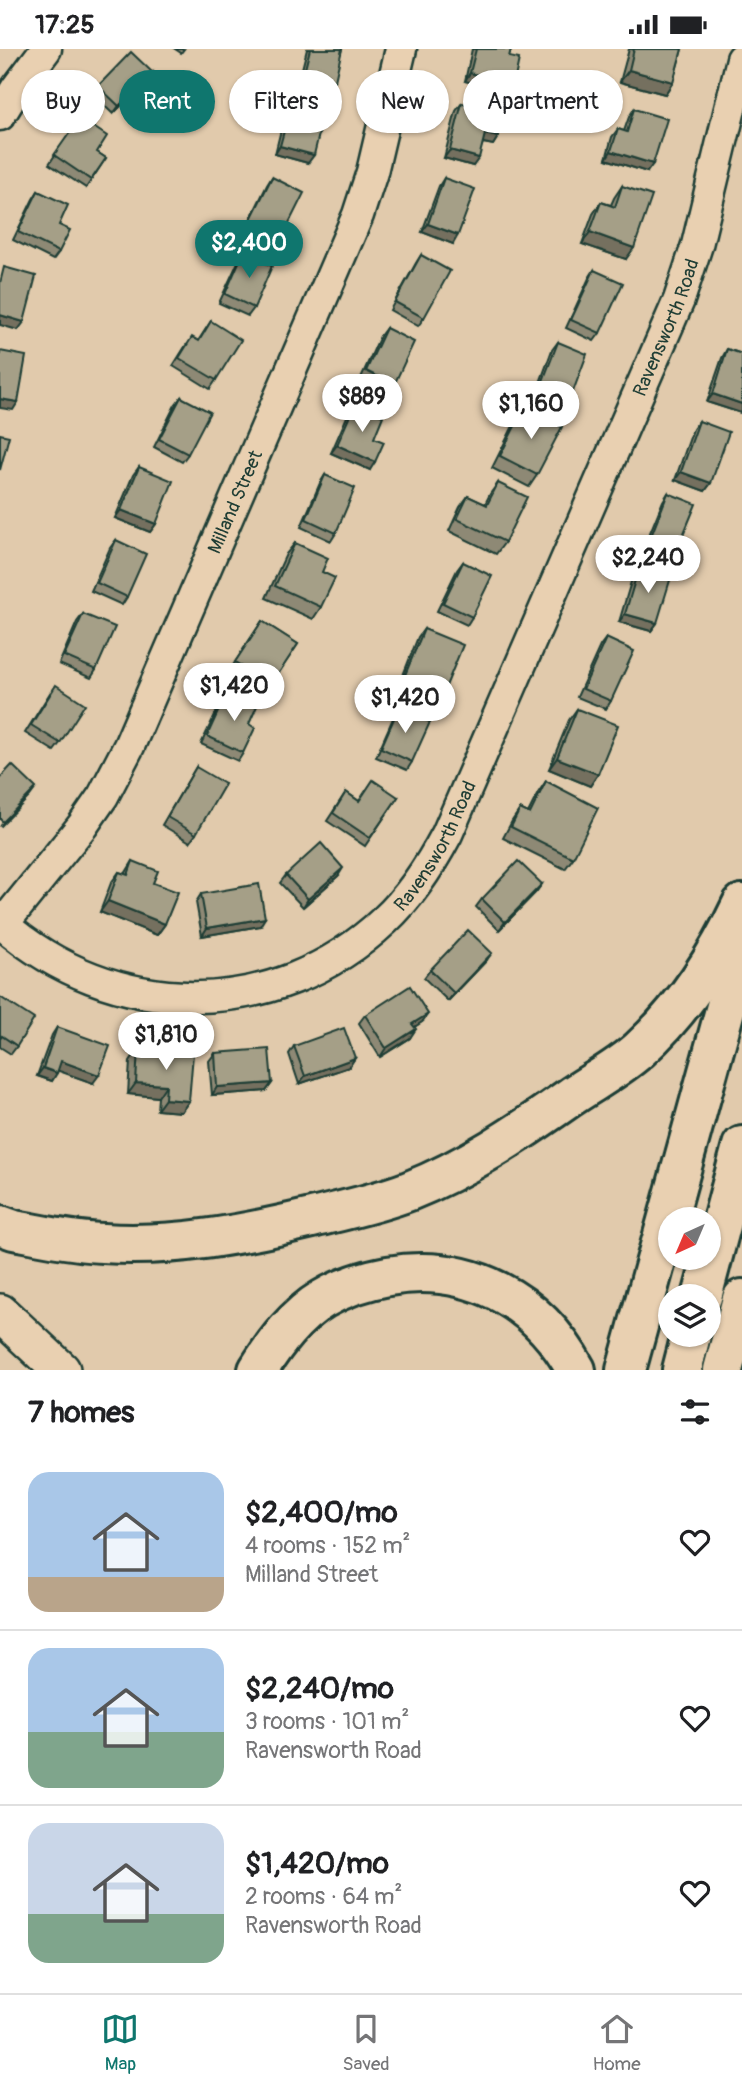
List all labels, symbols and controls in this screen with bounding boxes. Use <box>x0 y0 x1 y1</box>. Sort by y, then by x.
text: 17:25 <box>35 9 95 41</box>
chip: Buy <box>21 70 105 133</box>
chip: Rent <box>119 70 215 133</box>
chip: Filters <box>229 70 342 133</box>
chip: New <box>356 70 449 133</box>
chip: Apartment <box>463 70 623 133</box>
pin: $2,400 <box>192 221 306 280</box>
text: $2,400 <box>211 228 287 257</box>
street label: Ravensworth Road <box>628 256 705 400</box>
pin: $889 <box>321 375 403 434</box>
pin: $1,160 <box>474 381 588 441</box>
text: $889 <box>338 382 386 411</box>
text: $1,160 <box>498 389 564 418</box>
street label: Milland Street <box>202 446 268 557</box>
pin: $2,240 <box>591 535 705 595</box>
text: $2,240 <box>611 543 685 572</box>
pin: $1,420 <box>177 663 291 723</box>
text: $1,420 <box>199 671 269 700</box>
pin: $1,420 <box>348 675 462 735</box>
text: $1,420 <box>370 683 440 712</box>
street label: Ravensworth Road <box>389 777 482 916</box>
pin: $1,810 <box>109 1013 223 1072</box>
text: $1,810 <box>134 1020 198 1049</box>
north arrow <box>658 1207 721 1271</box>
map controls <box>658 1207 721 1347</box>
button: layers <box>658 1284 721 1347</box>
icon: filters <box>676 1393 714 1431</box>
text: 7 homes <box>28 1394 135 1431</box>
text: $2,400/mo <box>245 1494 398 1531</box>
icon: home <box>84 1500 168 1584</box>
icon: heart <box>676 1523 714 1561</box>
text: 4 rooms · 152 m² <box>245 1531 411 1560</box>
text: Milland Street <box>245 1560 378 1589</box>
text: $2,240/mo <box>245 1670 394 1707</box>
icon: home <box>84 1676 168 1760</box>
icon: heart <box>676 1699 714 1737</box>
text: 3 rooms · 101 m² <box>245 1707 409 1736</box>
text: Ravensworth Road <box>245 1736 422 1765</box>
text: $1,420/mo <box>245 1845 389 1882</box>
icon: home <box>84 1851 168 1935</box>
icon: heart <box>676 1874 714 1912</box>
text: 2 rooms · 64 m² <box>245 1882 402 1911</box>
text: Ravensworth Road <box>245 1911 422 1940</box>
tab: Map <box>101 2010 139 2076</box>
tab: Saved <box>342 2010 390 2076</box>
tab: Home <box>593 2010 641 2076</box>

